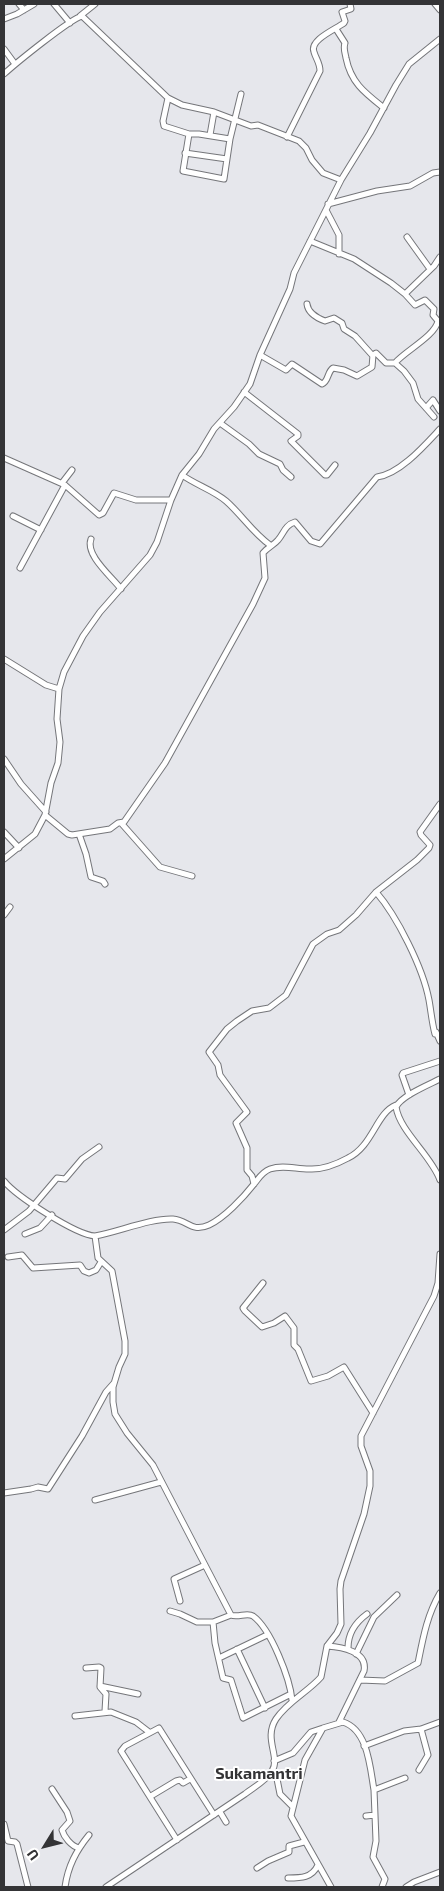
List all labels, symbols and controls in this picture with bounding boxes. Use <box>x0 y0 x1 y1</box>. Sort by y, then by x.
district label: Sukamantri <box>215 1764 303 1784</box>
north arrow <box>20 1821 70 1871</box>
text: U <box>23 1846 42 1864</box>

